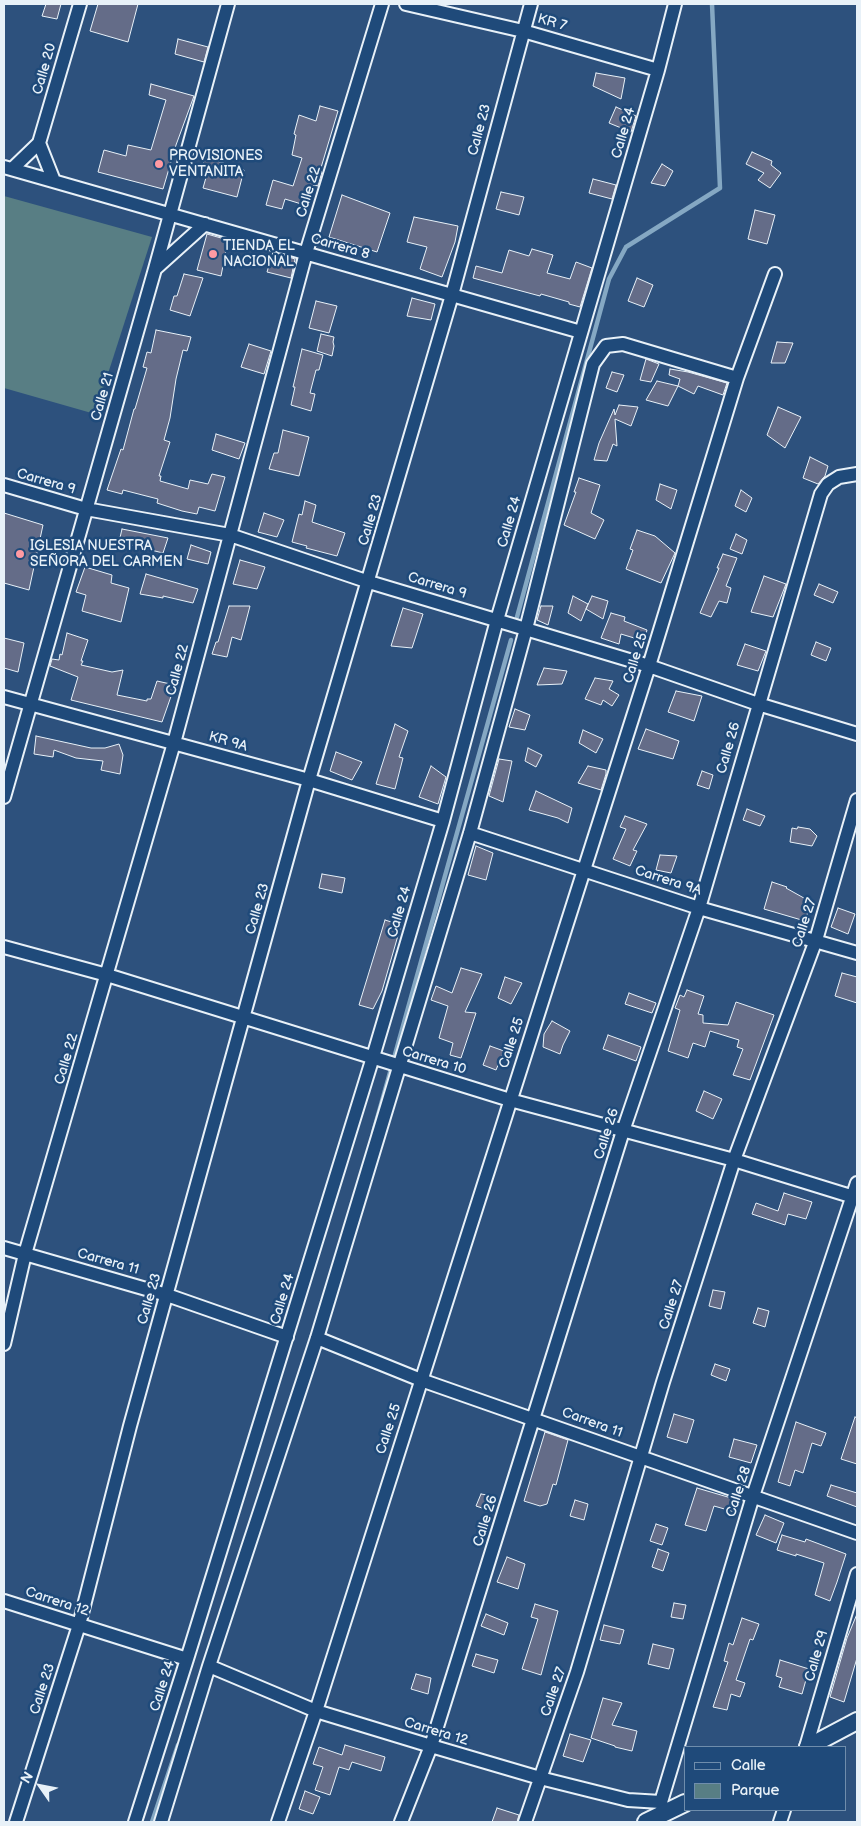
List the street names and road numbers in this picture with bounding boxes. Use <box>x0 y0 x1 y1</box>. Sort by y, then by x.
street label: KR 7 <box>535 11 569 35</box>
street label: Calle 20 <box>30 41 60 97</box>
street label: Calle 23 <box>465 102 495 158</box>
street label: Calle 24 <box>609 105 639 161</box>
street label: Calle 22 <box>293 164 325 220</box>
street label: Carrera 8 <box>309 231 371 263</box>
street label: Calle 21 <box>88 371 118 423</box>
street label: Carrera 9 <box>15 466 77 498</box>
street label: Calle 23 <box>356 492 386 548</box>
street label: Calle 24 <box>495 494 525 550</box>
street label: Carrera 9 <box>406 569 468 603</box>
street label: Calle 25 <box>620 630 652 686</box>
street label: Calle 22 <box>163 642 193 698</box>
street label: Calle 26 <box>714 720 744 776</box>
street label: KR 9A <box>207 728 249 756</box>
street label: Carrera 9A <box>633 862 703 900</box>
street label: Calle 23 <box>243 881 273 937</box>
street label: Calle 24 <box>385 884 415 940</box>
street label: Calle 27 <box>789 896 821 950</box>
street label: Calle 25 <box>496 1015 528 1071</box>
street label: Calle 22 <box>52 1031 82 1087</box>
street label: Carrera 10 <box>400 1043 468 1079</box>
street label: Calle 26 <box>591 1106 623 1162</box>
street label: Carrera 11 <box>75 1245 141 1279</box>
street label: Calle 23 <box>135 1271 165 1327</box>
street label: Calle 24 <box>267 1271 299 1327</box>
street label: Calle 27 <box>656 1278 688 1332</box>
street label: Calle 25 <box>373 1401 405 1457</box>
street label: Carrera 11 <box>559 1404 625 1442</box>
street label: Calle 28 <box>723 1464 755 1520</box>
street label: Calle 26 <box>470 1493 502 1549</box>
street label: Carrera 12 <box>23 1584 91 1620</box>
street label: Calle 29 <box>802 1628 832 1684</box>
street label: Calle 24 <box>147 1658 179 1714</box>
street label: Calle 23 <box>27 1661 59 1717</box>
street label: Calle 27 <box>538 1665 570 1719</box>
street label: Carrera 12 <box>402 1714 470 1750</box>

